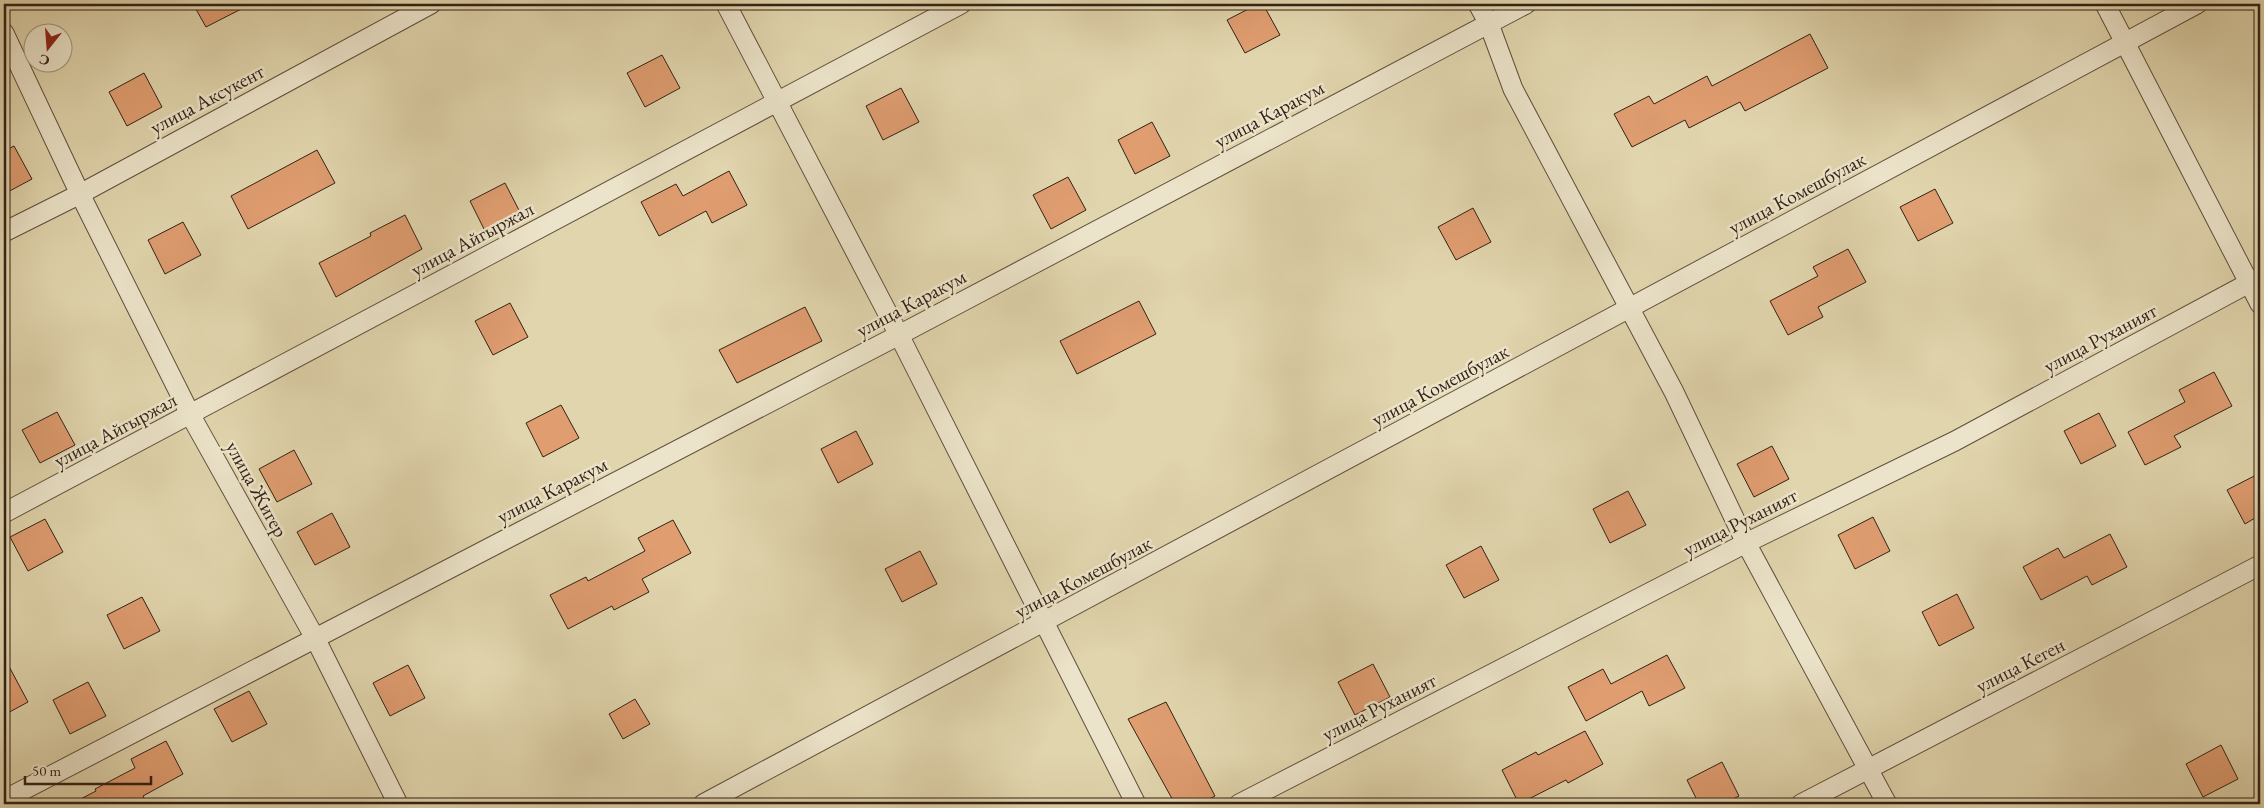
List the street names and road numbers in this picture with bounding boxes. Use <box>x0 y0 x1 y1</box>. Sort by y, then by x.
street label: улица Аксукент <box>145 58 269 140</box>
street label: улица Каракум <box>1210 74 1329 154</box>
street label: улица Комешбулак <box>1724 146 1870 240</box>
street label: улица Айгыржал <box>406 196 538 282</box>
street label: улица Каракум <box>852 263 971 343</box>
street label: улица Руханият <box>2039 297 2161 379</box>
street label: улица Комешбулак <box>1367 338 1513 432</box>
street label: улица Айгыржал <box>49 387 181 473</box>
street label: улица Жигер <box>220 436 294 542</box>
street label: улица Каракум <box>492 451 612 529</box>
street label: улица Руханият <box>1678 482 1802 562</box>
street label: улица Комешбулак <box>1010 530 1156 624</box>
street label: улица Кеген <box>1971 631 2069 699</box>
street label: улица Руханият <box>1317 667 1441 747</box>

